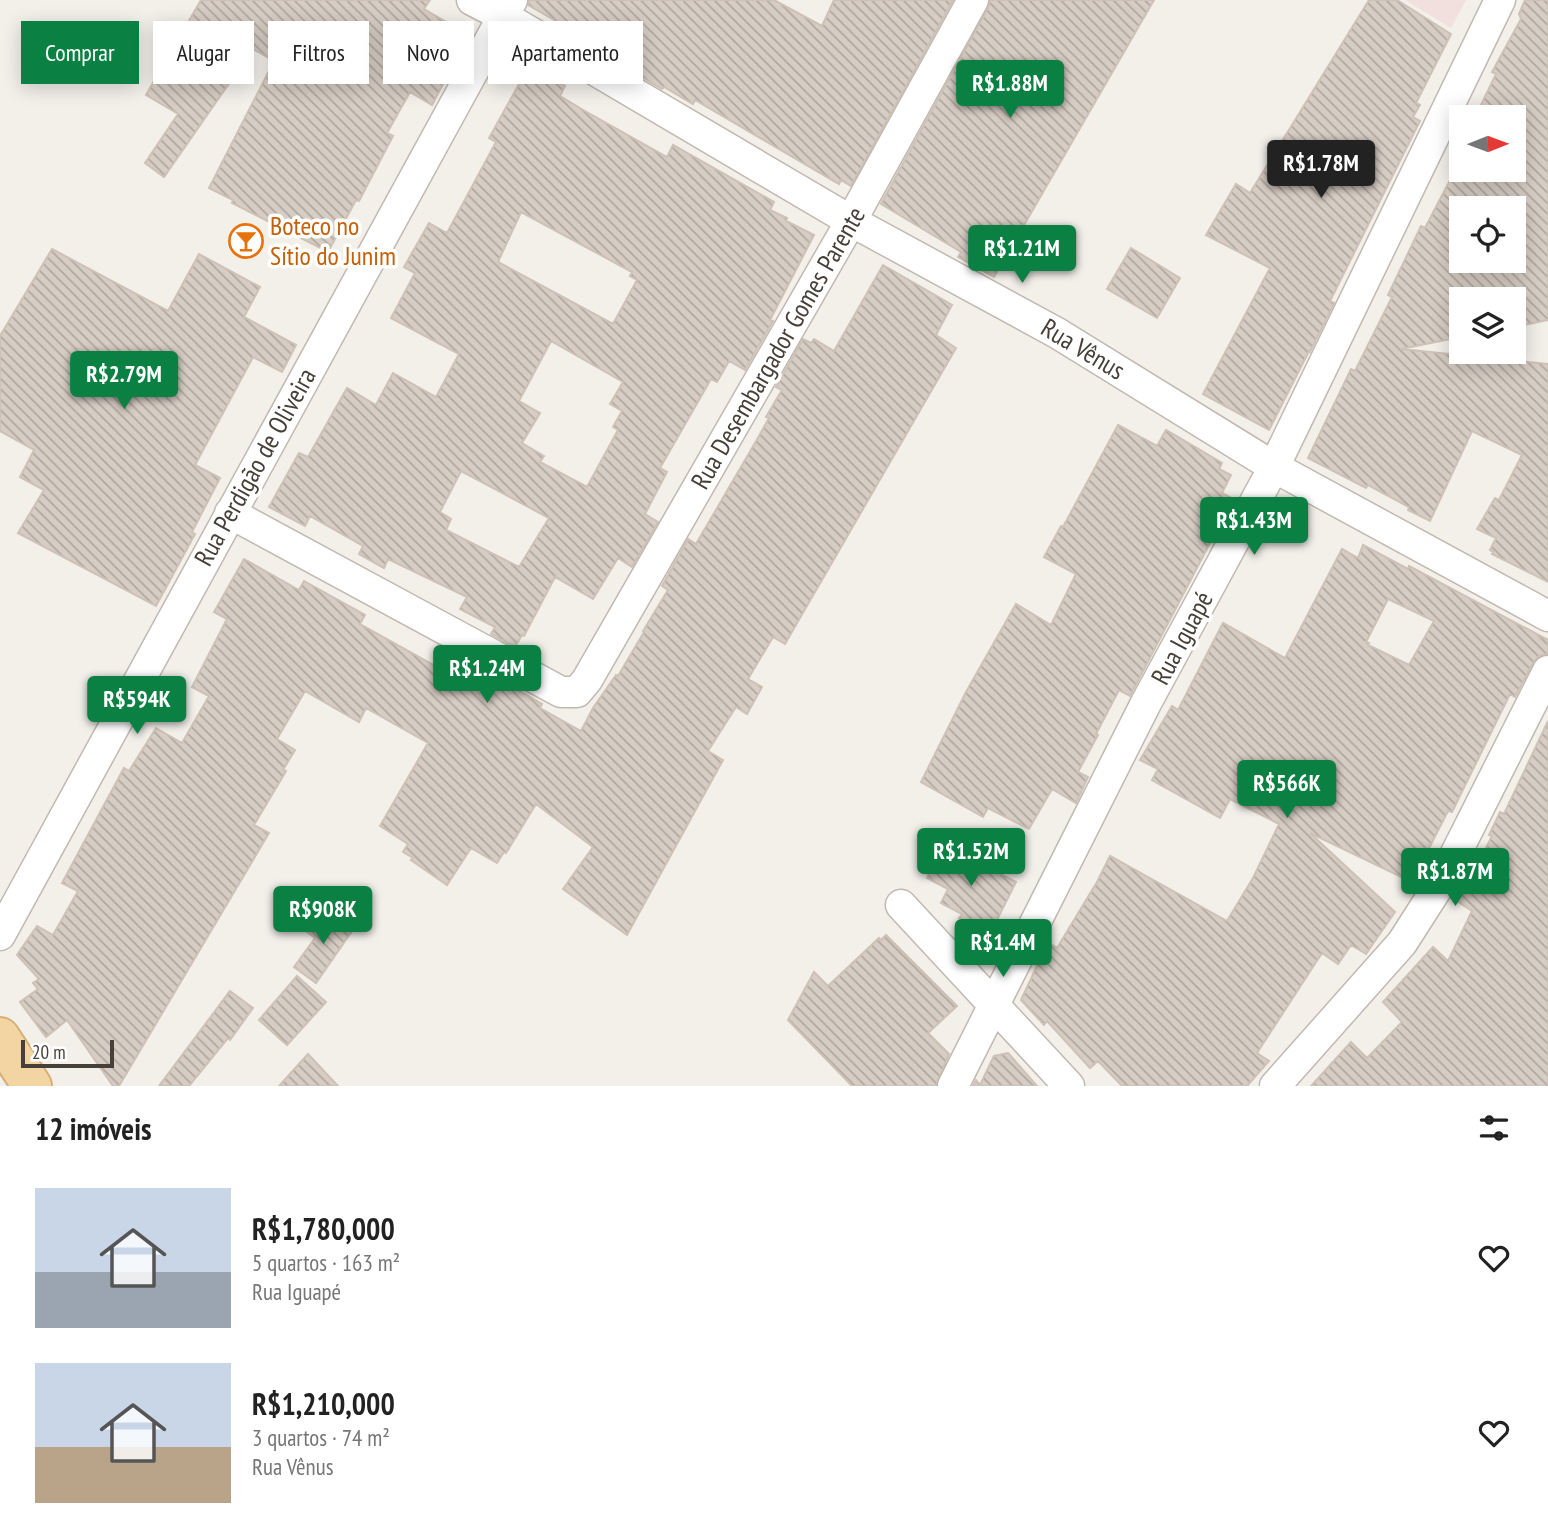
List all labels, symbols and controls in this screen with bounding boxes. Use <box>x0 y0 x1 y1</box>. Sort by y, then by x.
chip: Comprar <box>21 21 139 84</box>
chip: Alugar <box>153 21 254 84</box>
chip: Filtros <box>268 21 369 84</box>
chip: Novo <box>383 21 474 84</box>
chip: Apartamento <box>488 21 643 84</box>
pin: R$1.88M <box>945 60 1075 120</box>
text: R$1.88M <box>972 68 1048 97</box>
north arrow <box>1449 105 1526 182</box>
map controls <box>1449 105 1526 364</box>
pin: R$1.78M <box>1256 140 1386 200</box>
text: R$1.78M <box>1283 148 1359 177</box>
button: locate <box>1449 196 1526 273</box>
street label: Rua Desembargador Gomes Parente <box>683 201 872 495</box>
place label: Boteco no Sítio do Junim <box>270 209 396 272</box>
bar icon: Boteco no Sítio do Junim <box>227 222 265 260</box>
pin: R$1.21M <box>957 226 1087 285</box>
text: R$1.21M <box>984 233 1060 262</box>
button: layers <box>1449 287 1526 364</box>
street label: Rua Vênus <box>1035 311 1131 386</box>
pin: R$2.79M <box>59 352 189 411</box>
text: R$2.79M <box>86 359 162 388</box>
street label: Rua Perdigão de Oliveira <box>186 362 323 572</box>
pin: R$1.43M <box>1189 498 1319 557</box>
text: R$1.43M <box>1216 505 1292 534</box>
street label: Rua Iguapé <box>1143 586 1220 690</box>
pin: R$1.24M <box>422 646 552 705</box>
text: R$1.24M <box>449 653 525 682</box>
pin: R$594K <box>80 676 194 736</box>
text: R$594K <box>103 684 171 713</box>
pin: R$566K <box>1230 760 1344 820</box>
text: R$566K <box>1253 768 1321 797</box>
pin: R$1.52M <box>906 828 1036 888</box>
text: R$1.52M <box>933 836 1009 865</box>
pin: R$1.87M <box>1390 848 1520 908</box>
text: R$1.87M <box>1417 856 1493 885</box>
pin: R$908K <box>266 886 380 946</box>
text: R$908K <box>289 894 357 923</box>
pin: R$1.4M <box>946 920 1060 979</box>
text: R$1.4M <box>971 927 1035 956</box>
scale bar <box>21 1037 114 1069</box>
text: 20 m <box>32 1040 66 1064</box>
text: 12 imóveis <box>35 1109 151 1148</box>
icon: filters <box>1475 1109 1513 1147</box>
text: R$1,780,000 <box>252 1209 395 1248</box>
icon: home <box>91 1216 175 1300</box>
icon: heart <box>1475 1239 1513 1277</box>
text: 5 quartos · 163 m² <box>252 1248 400 1277</box>
text: Rua Iguapé <box>252 1277 341 1306</box>
text: R$1,210,000 <box>252 1384 395 1423</box>
icon: home <box>91 1391 175 1475</box>
icon: heart <box>1475 1414 1513 1452</box>
text: 3 quartos · 74 m² <box>252 1423 390 1452</box>
text: Rua Vênus <box>252 1452 333 1481</box>

